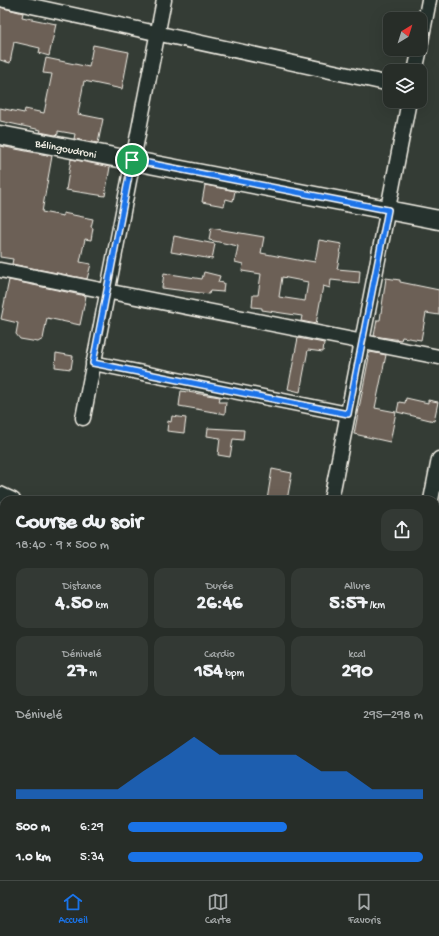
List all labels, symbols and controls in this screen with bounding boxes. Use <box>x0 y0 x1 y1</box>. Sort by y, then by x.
north arrow <box>383 12 427 56</box>
map controls <box>383 12 427 108</box>
button: layers <box>383 64 427 108</box>
street label: Bélingoudroni <box>33 138 97 162</box>
pin <box>115 143 149 177</box>
icon: arrive <box>121 149 143 171</box>
button: share <box>381 509 423 551</box>
text: Course du soir <box>16 510 143 536</box>
text: 18:40 · 9 × 500 m <box>16 538 109 553</box>
text: Distance <box>62 581 101 593</box>
text: Durée <box>206 581 233 593</box>
text: Allure <box>344 581 370 593</box>
text: 4.50 <box>55 593 93 616</box>
text: 26:46 <box>197 593 242 616</box>
text: 5:57 <box>329 593 367 616</box>
text: km <box>93 600 108 612</box>
text: /km <box>367 600 385 612</box>
text: Dénivelé <box>62 649 101 661</box>
text: Cardio <box>204 649 235 661</box>
text: kcal <box>349 649 366 661</box>
text: 27 <box>67 661 87 684</box>
text: 154 <box>195 661 223 684</box>
text: 290 <box>342 661 373 684</box>
text: m <box>87 668 97 680</box>
text: bpm <box>223 668 244 680</box>
text: Dénivelé <box>16 708 62 723</box>
text: 295–298 m <box>363 708 423 723</box>
text: 500 m <box>16 820 50 835</box>
text: 6:29 <box>80 820 104 835</box>
text: 1.0 km <box>16 850 51 865</box>
text: 5:34 <box>80 850 104 865</box>
tab: Accueil <box>58 891 88 927</box>
tab: Carte <box>205 891 231 927</box>
tab: Favoris <box>348 891 381 927</box>

